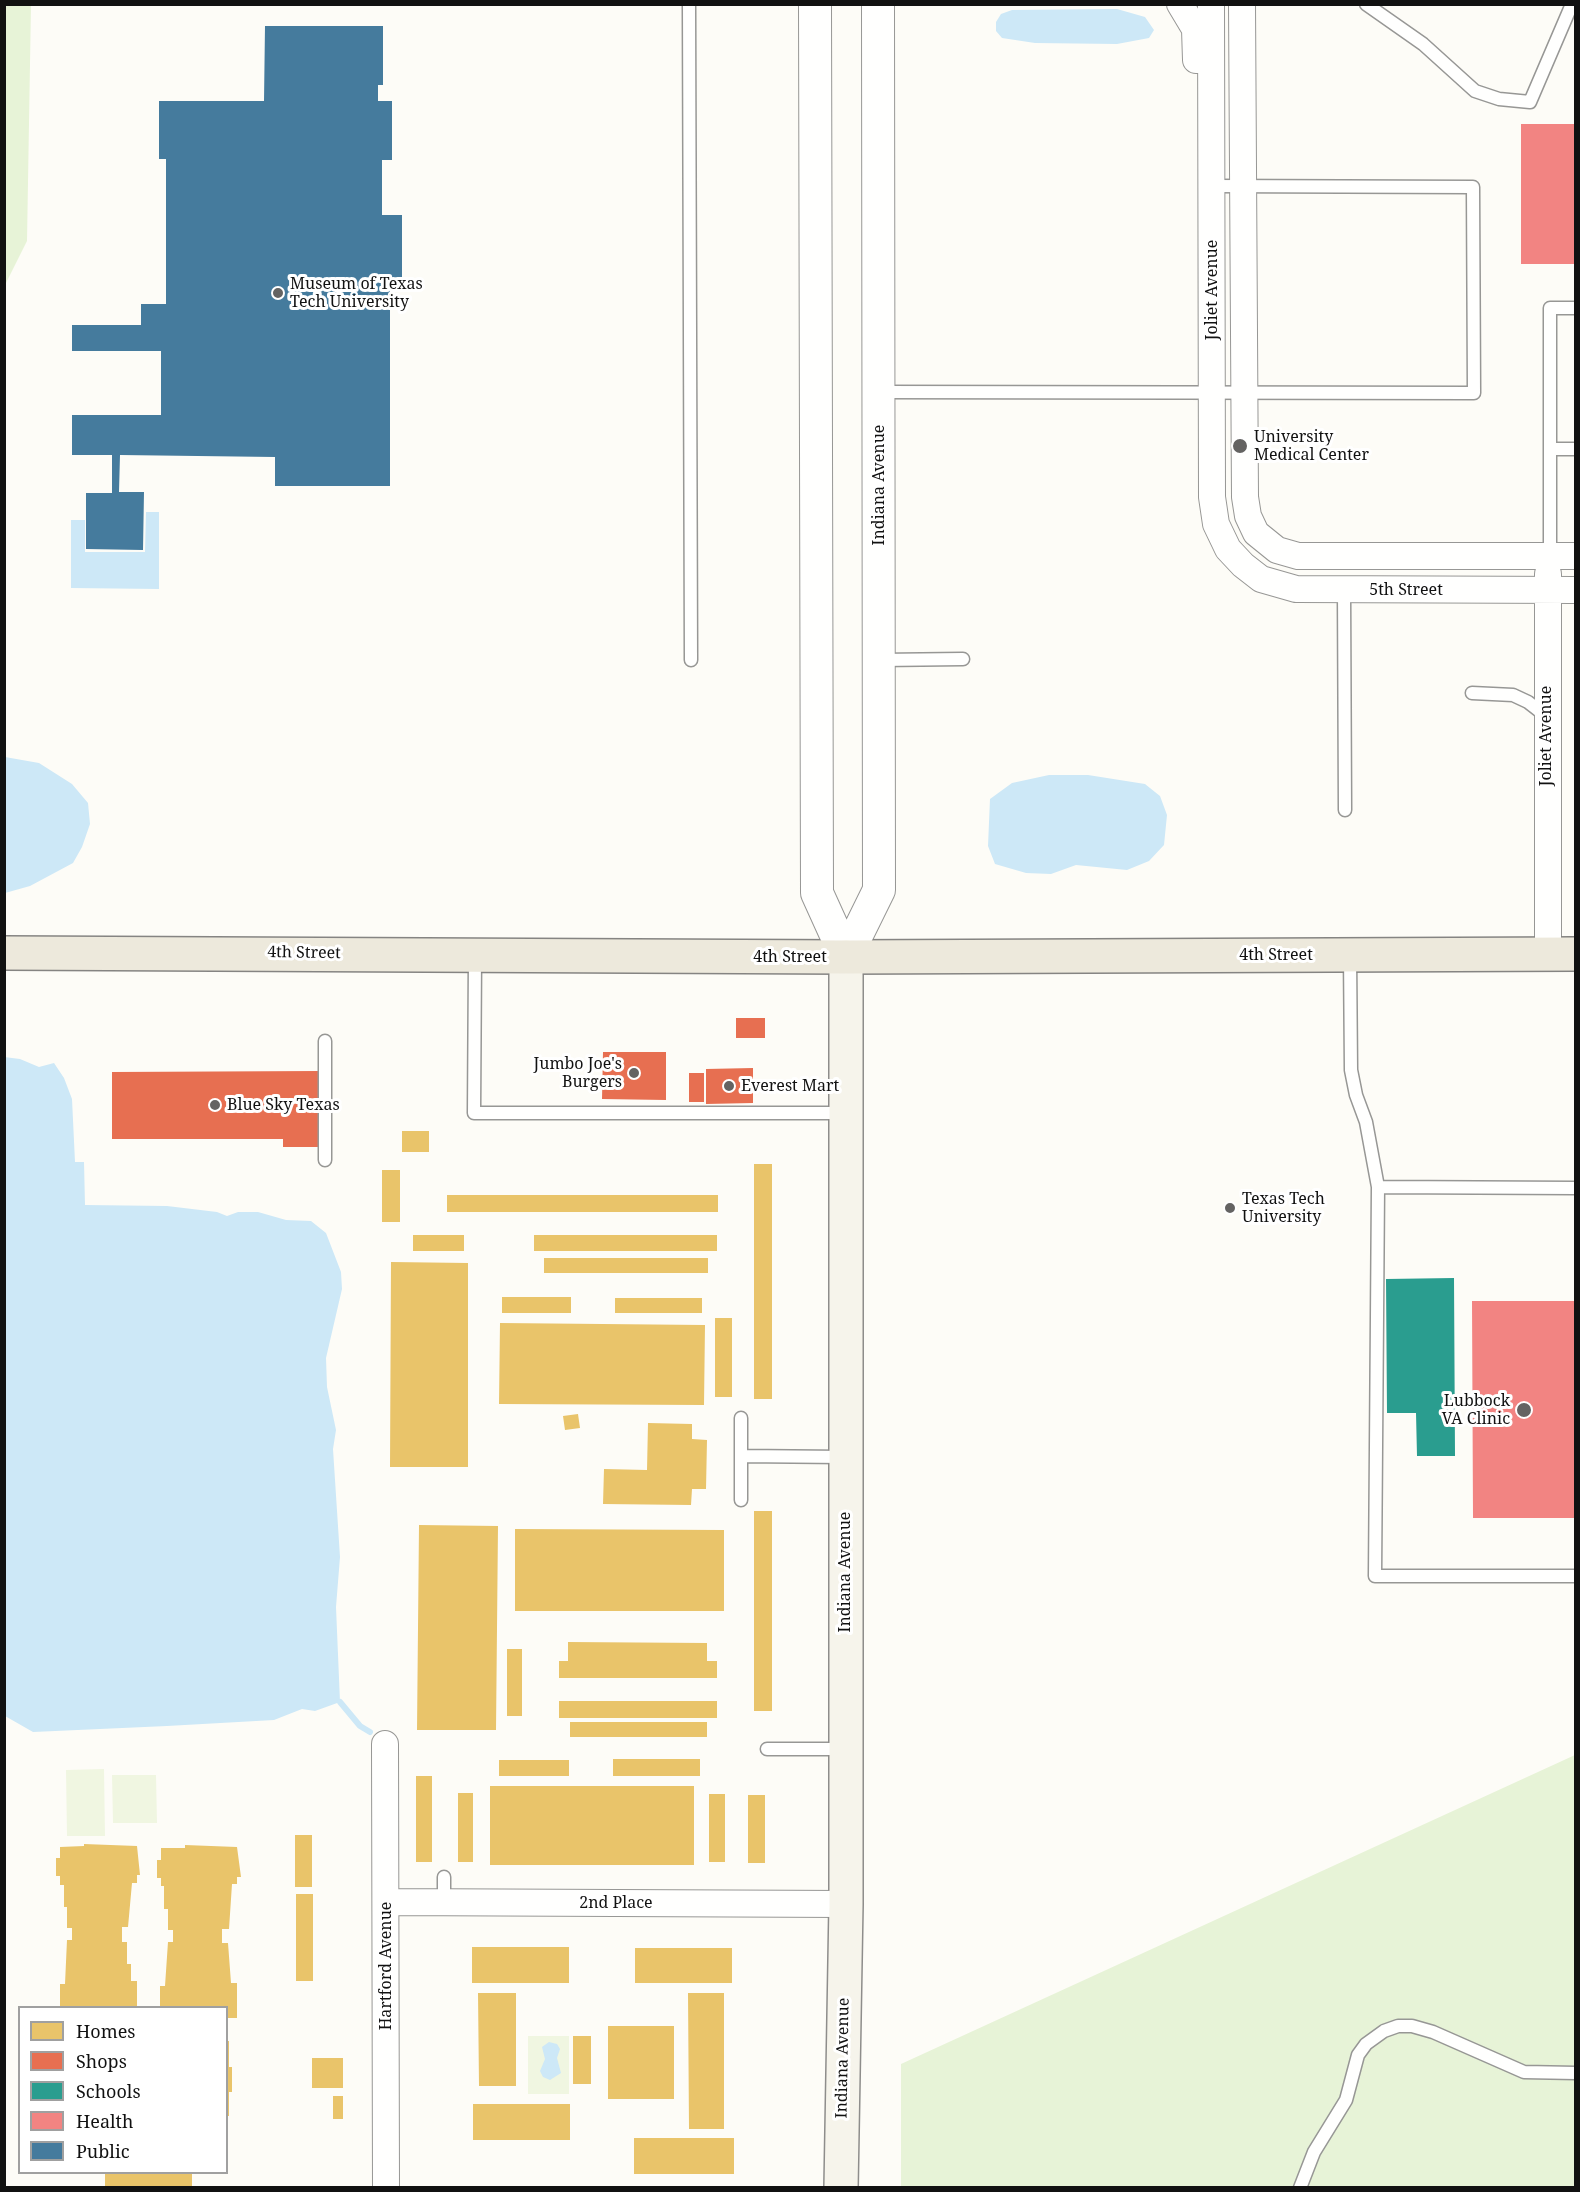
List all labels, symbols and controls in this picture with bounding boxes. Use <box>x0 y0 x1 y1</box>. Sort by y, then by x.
street label: Joliet Avenue <box>1202 240 1222 340</box>
place label: Museum of Texas Tech University <box>290 274 423 312</box>
marker: Museum of Texas Tech University <box>271 286 285 300</box>
street label: Indiana Avenue <box>869 425 889 545</box>
place label: University Medical Center <box>1254 427 1369 465</box>
marker: University Medical Center <box>1231 437 1249 455</box>
street label: 5th Street <box>1369 580 1443 600</box>
street label: Joliet Avenue <box>1536 686 1556 786</box>
street label: 4th Street <box>267 943 341 963</box>
street label: 4th Street <box>1239 945 1313 965</box>
street label: 4th Street <box>753 947 827 967</box>
place label: Jumbo Joe's Burgers <box>534 1054 622 1092</box>
marker: Jumbo Joe's Burgers <box>627 1066 641 1080</box>
place label: Everest Mart <box>741 1076 839 1096</box>
marker: Everest Mart <box>722 1079 736 1093</box>
place label: Blue Sky Texas <box>227 1095 340 1115</box>
marker: Blue Sky Texas <box>208 1098 222 1112</box>
place label: Texas Tech University <box>1242 1189 1325 1227</box>
marker: Texas Tech University <box>1223 1201 1237 1215</box>
place label: Lubbock VA Clinic <box>1442 1391 1510 1429</box>
marker: Lubbock VA Clinic <box>1515 1401 1533 1419</box>
street label: Indiana Avenue <box>835 1512 855 1632</box>
street label: 2nd Place <box>579 1893 653 1913</box>
street label: Hartford Avenue <box>376 1902 396 2030</box>
street label: Indiana Avenue <box>832 1997 854 2119</box>
legend <box>18 2006 228 2174</box>
text: Homes <box>76 2019 135 2043</box>
text: Shops <box>76 2049 127 2073</box>
text: Schools <box>76 2079 141 2103</box>
text: Health <box>76 2109 133 2133</box>
text: Public <box>76 2139 130 2163</box>

